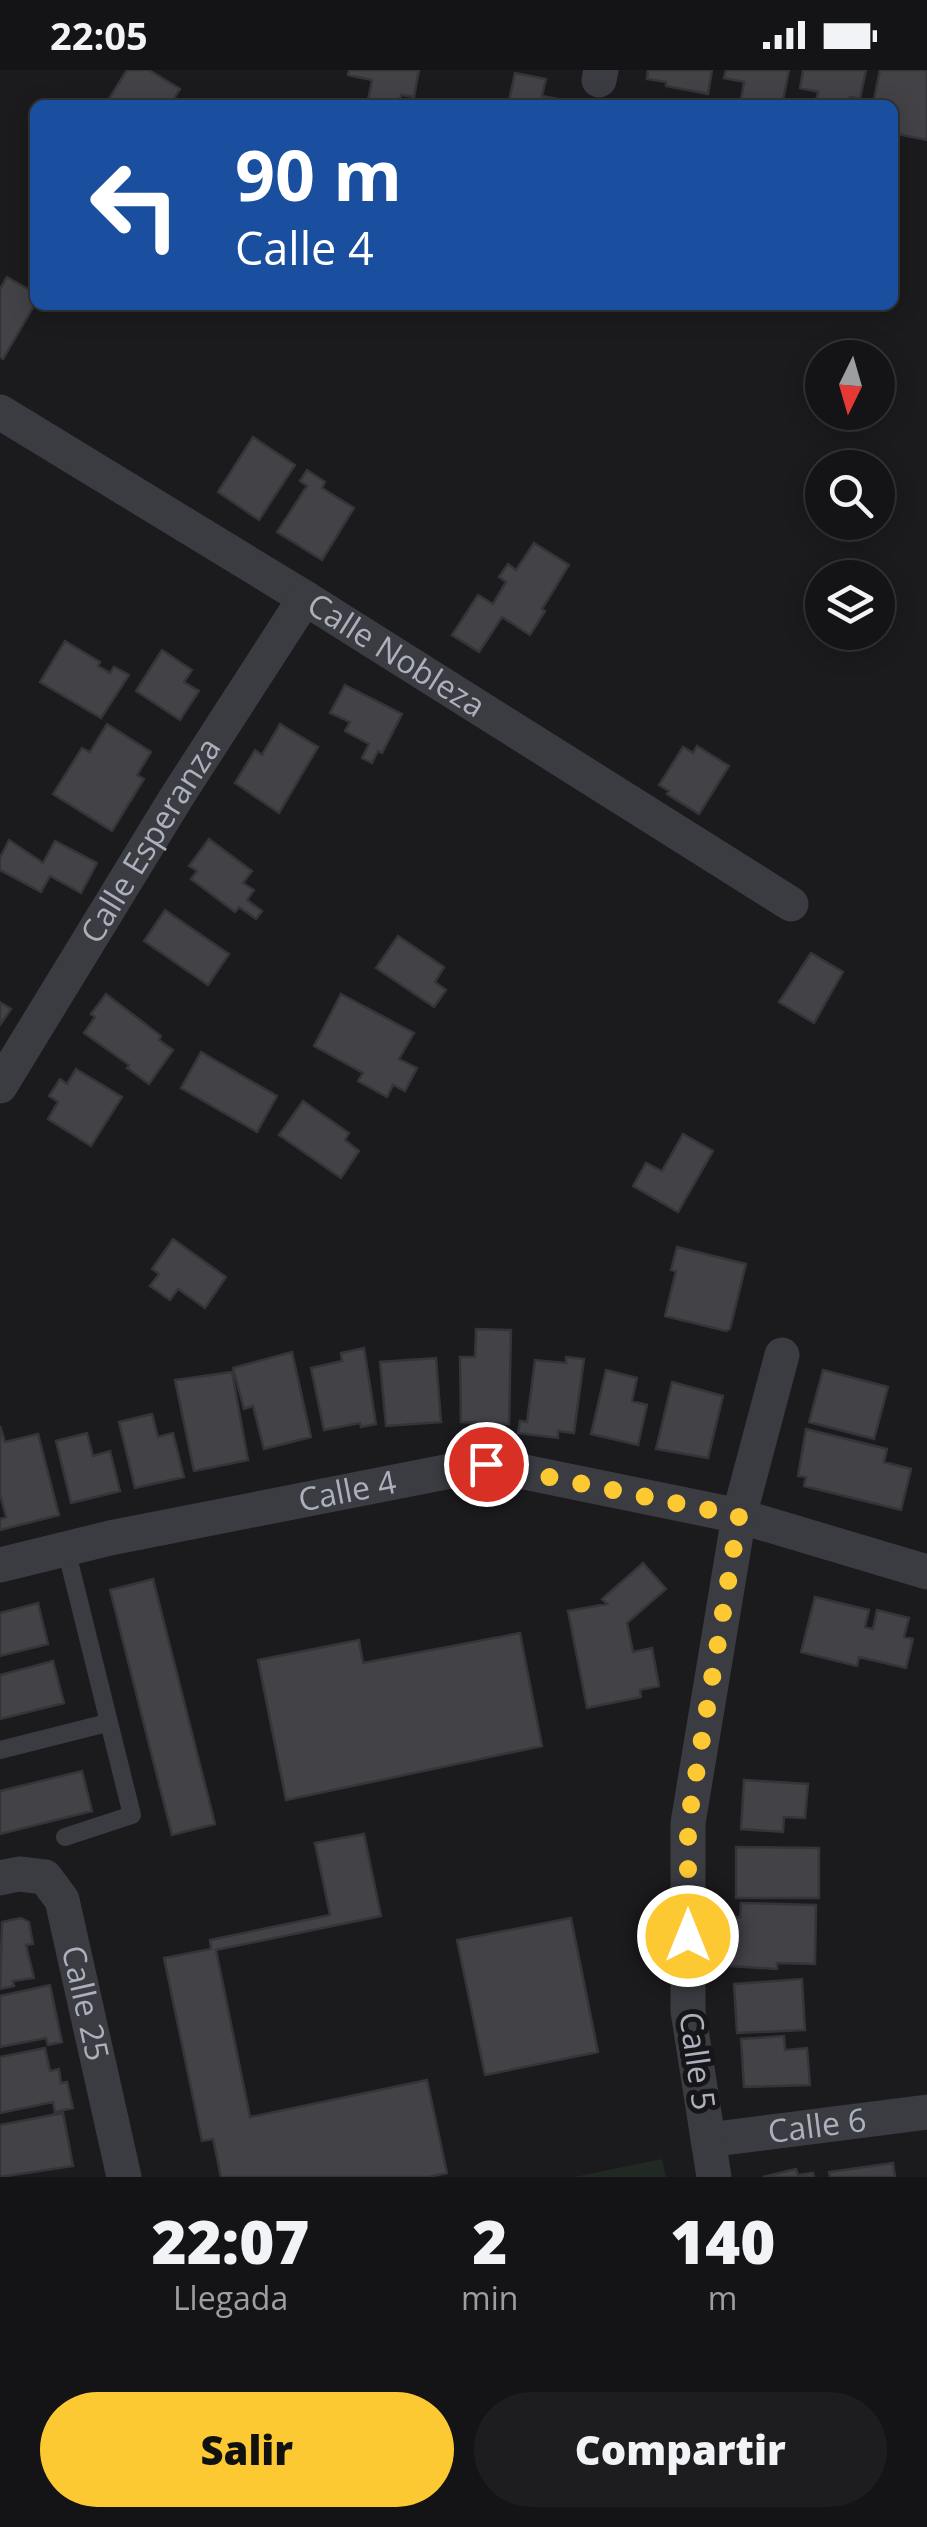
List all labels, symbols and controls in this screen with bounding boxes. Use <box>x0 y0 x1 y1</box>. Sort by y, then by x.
text: 22:05 <box>50 9 148 61</box>
text: 90 m <box>235 126 402 222</box>
icon: left <box>70 140 200 270</box>
text: Calle 4 <box>235 217 374 278</box>
north arrow <box>805 340 895 430</box>
map controls <box>805 340 895 650</box>
button: search <box>805 450 895 540</box>
button: layers <box>805 560 895 650</box>
street label: Calle Nobleza <box>300 582 494 726</box>
street label: Calle Esperanza <box>69 729 229 951</box>
pin <box>444 1422 529 1507</box>
icon: arrive <box>459 1437 514 1492</box>
street label: Calle 4 <box>294 1459 399 1520</box>
position arrow <box>636 1884 740 1988</box>
street label: Calle 25 <box>53 1941 120 2065</box>
street label: Calle 5 <box>670 2009 727 2113</box>
street label: Calle 6 <box>765 2097 869 2152</box>
text: 22:07 <box>152 2200 310 2282</box>
text: 2 <box>472 2200 507 2282</box>
text: 140 <box>670 2200 775 2282</box>
text: Llegada <box>173 2276 288 2319</box>
text: min <box>461 2276 518 2319</box>
text: m <box>708 2276 737 2319</box>
button: Salir <box>40 2392 454 2507</box>
button: Compartir <box>474 2392 887 2507</box>

